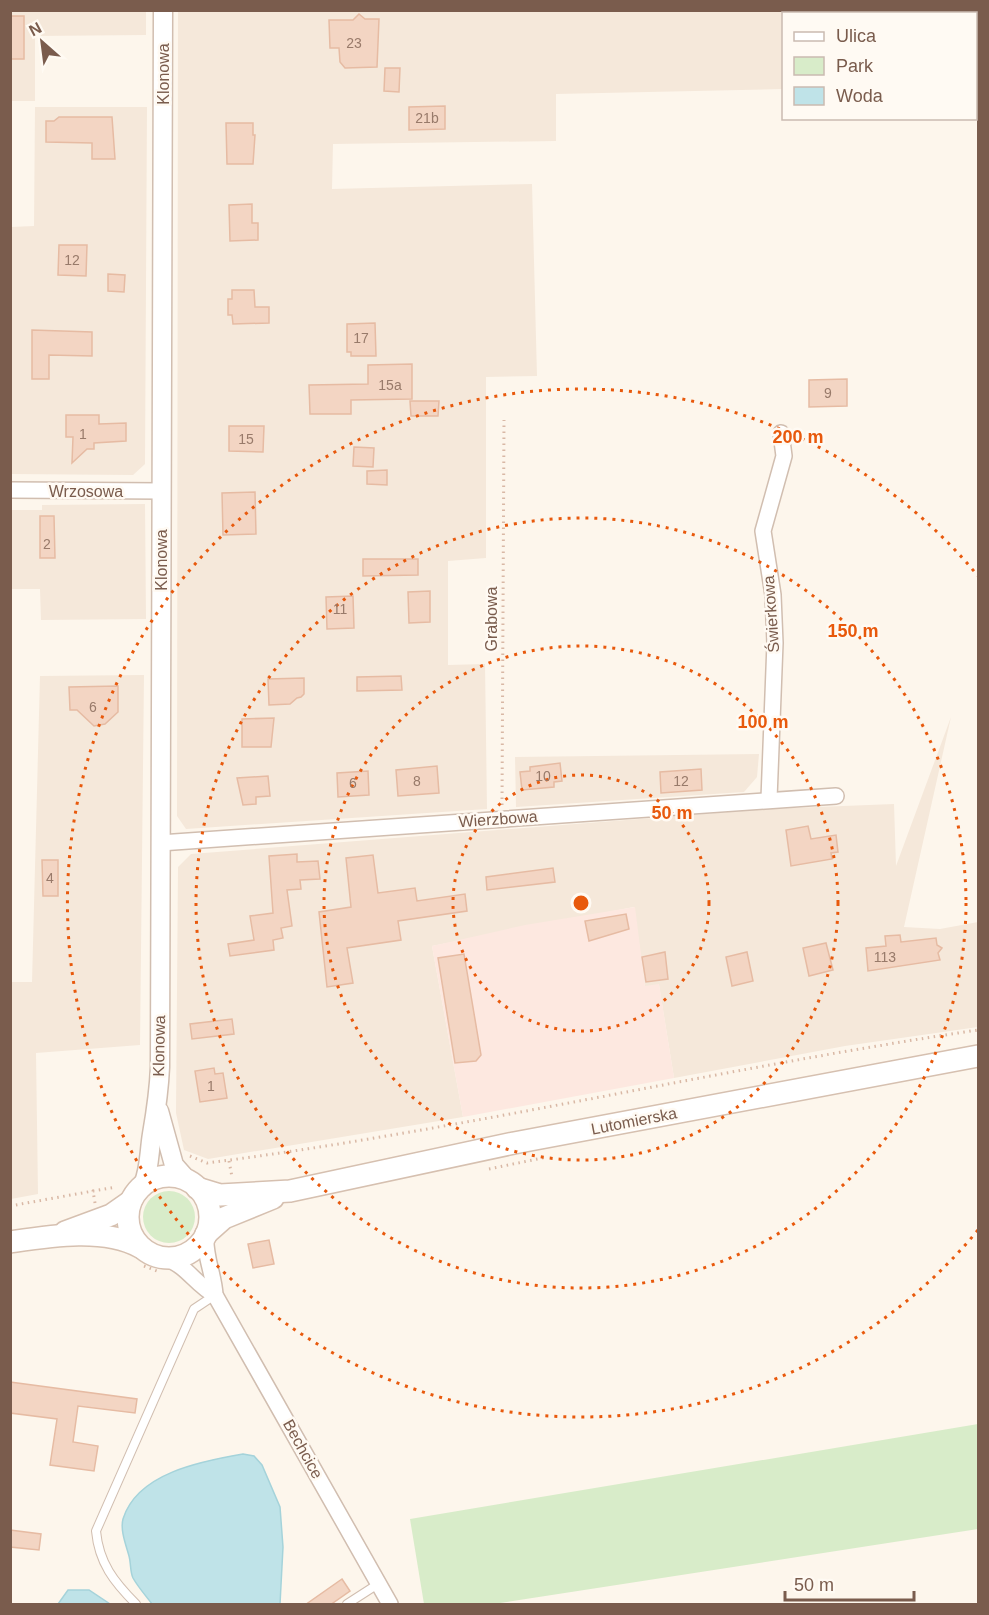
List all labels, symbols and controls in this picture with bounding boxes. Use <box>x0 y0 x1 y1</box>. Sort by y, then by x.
north arrow <box>12 12 72 72</box>
legend <box>782 12 977 120</box>
text: N <box>26 19 44 39</box>
text: Ulica <box>836 26 877 46</box>
house number: 23 <box>346 35 362 51</box>
street label: Klonowa <box>155 43 172 105</box>
text: Park <box>836 56 874 76</box>
text: Woda <box>836 86 884 106</box>
house number: 21b <box>415 110 439 126</box>
house number: 12 <box>64 252 80 268</box>
house number: 17 <box>353 330 369 346</box>
house number: 15a <box>378 377 402 393</box>
house number: 9 <box>824 385 832 401</box>
house number: 1 <box>79 426 87 442</box>
text: 200 m <box>772 427 824 447</box>
house number: 15 <box>238 431 254 447</box>
street label: Wrzosowa <box>49 483 123 500</box>
street label: Klonowa <box>153 529 170 591</box>
house number: 2 <box>43 536 51 552</box>
street label: Świerkowa <box>759 575 782 653</box>
street label: Grabowa <box>483 586 500 651</box>
house number: 11 <box>333 601 347 617</box>
text: 150 m <box>827 621 879 641</box>
house number: 6 <box>89 699 97 715</box>
text: 100 m <box>737 712 789 732</box>
house number: 10 <box>535 768 551 784</box>
house number: 8 <box>413 773 421 789</box>
house number: 12 <box>673 773 689 789</box>
house number: 6 <box>349 775 357 791</box>
text: 50 m <box>651 803 693 823</box>
street label: Wierzbowa <box>458 808 538 830</box>
house number: 4 <box>46 870 54 886</box>
centre of rings <box>571 893 591 913</box>
house number: 113 <box>874 949 896 965</box>
street label: Klonowa <box>150 1015 168 1077</box>
house number: 1 <box>207 1078 215 1094</box>
street label: Lutomierska <box>590 1104 678 1138</box>
street label: Bechcice <box>280 1416 326 1482</box>
scale bar <box>785 1564 914 1602</box>
text: 50 m <box>794 1575 834 1595</box>

